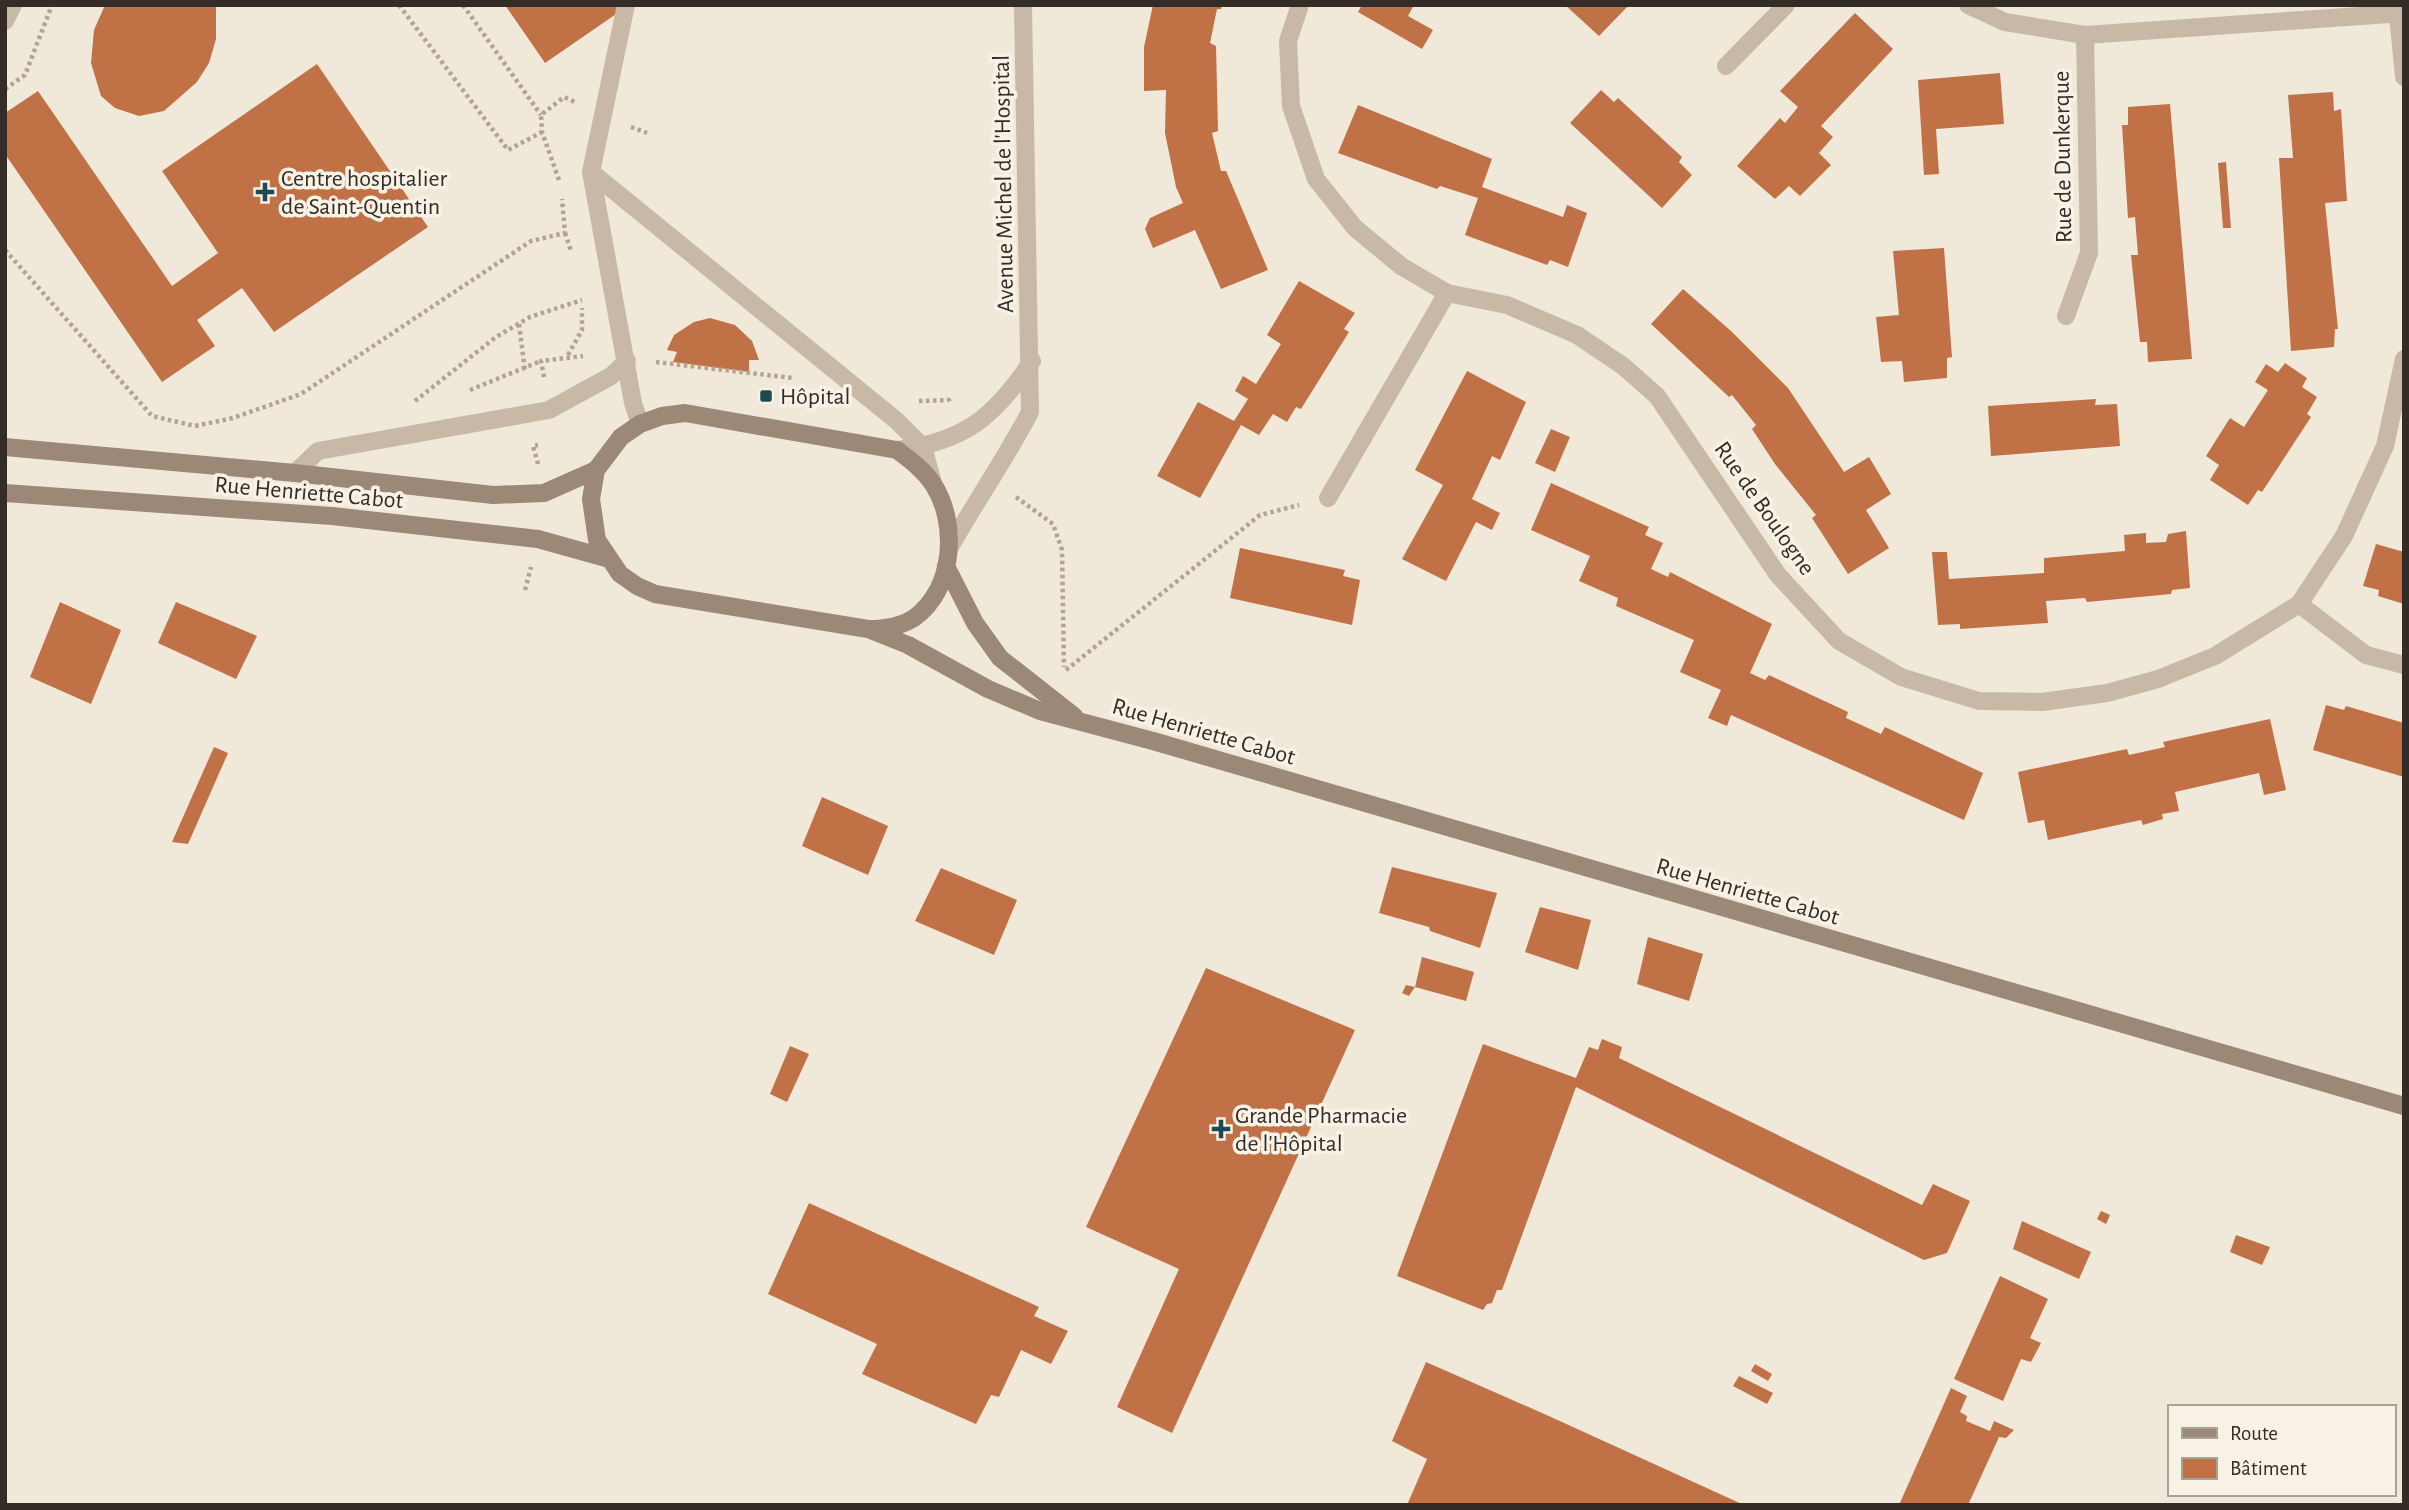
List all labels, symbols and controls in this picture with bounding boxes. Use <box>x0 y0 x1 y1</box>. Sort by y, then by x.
street label: Avenue Michel de l'Hospital <box>990 55 1018 313</box>
street label: Rue de Dunkerque <box>2049 71 2077 243</box>
place label: Centre hospitalier de Saint-Quentin <box>281 167 448 219</box>
marker: Centre hospitalier de Saint-Quentin <box>255 182 275 202</box>
place label: Hôpital <box>780 385 850 409</box>
marker: Hôpital <box>758 388 774 404</box>
street label: Rue de Boulogne <box>1709 437 1819 580</box>
street label: Rue Henriette Cabot <box>214 473 405 513</box>
street label: Rue Henriette Cabot <box>1109 694 1298 770</box>
street label: Rue Henriette Cabot <box>1653 854 1842 930</box>
place label: Grande Pharmacie de l'Hôpital <box>1235 1104 1407 1156</box>
marker: Grande Pharmacie de l'Hôpital <box>1213 1121 1229 1137</box>
legend <box>2168 1405 2395 1496</box>
text: Route <box>2230 1423 2278 1444</box>
text: Bâtiment <box>2230 1458 2307 1479</box>

